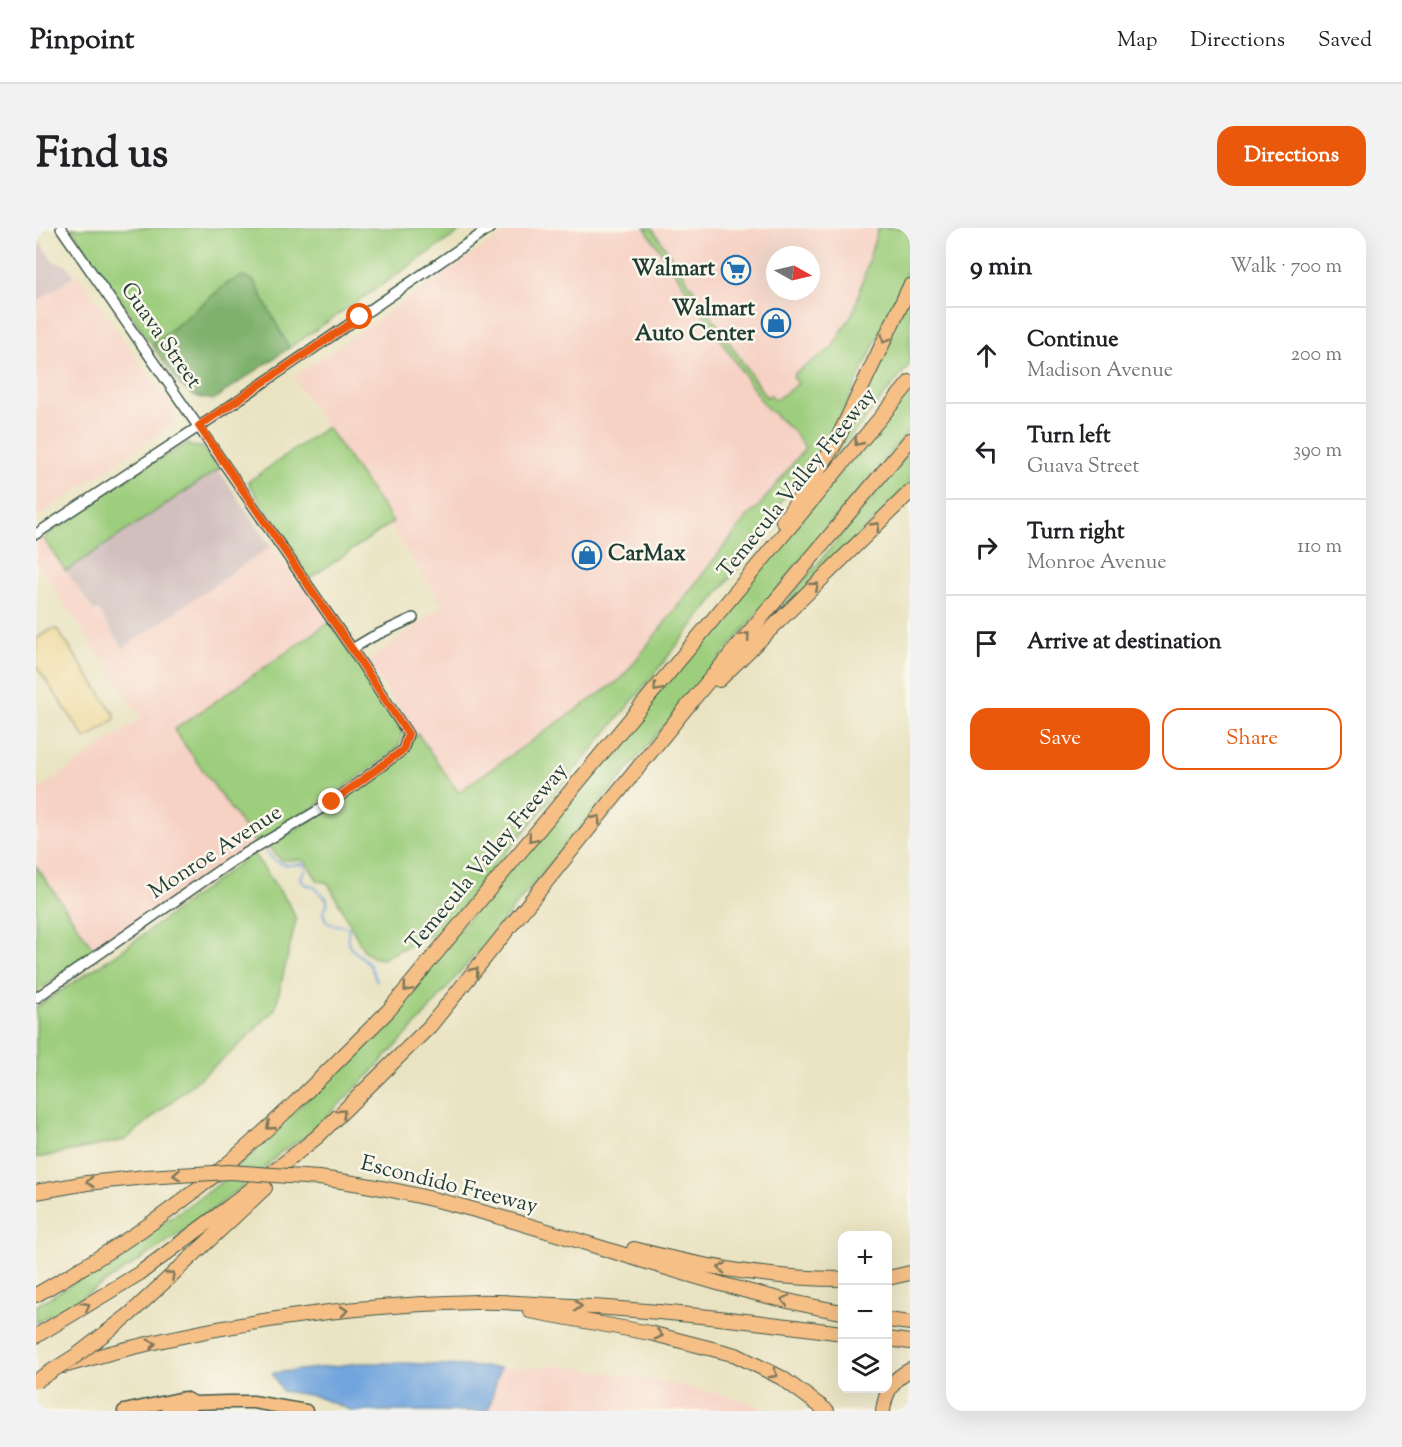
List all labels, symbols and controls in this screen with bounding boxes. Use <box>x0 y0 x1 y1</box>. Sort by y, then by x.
text: Pinpoint <box>30 21 134 61</box>
text: Map <box>1117 26 1157 56</box>
text: Directions <box>1190 26 1285 56</box>
text: Saved <box>1318 26 1372 56</box>
text: Find us <box>36 126 168 186</box>
button: Directions <box>1217 126 1366 186</box>
north arrow <box>766 246 820 300</box>
text: 9 min <box>970 249 1032 286</box>
text: Walk · 700 m <box>1230 253 1342 282</box>
place label: Walmart <box>632 254 715 286</box>
supermarket icon: Walmart <box>720 254 752 286</box>
street label: Guava Street <box>111 276 209 396</box>
place label: Walmart Auto Center <box>635 294 756 351</box>
route start <box>346 303 372 329</box>
shop icon: Walmart Auto Center <box>760 307 792 339</box>
text: Continue <box>1027 325 1118 357</box>
one-way arrow <box>881 333 893 344</box>
icon: ahead <box>970 339 1003 372</box>
text: 200 m <box>1291 341 1342 370</box>
text: Madison Avenue <box>1027 357 1173 386</box>
street label: Temecula Valley Freeway <box>711 382 885 586</box>
text: Turn left <box>1027 421 1110 453</box>
one-way arrow <box>855 435 866 446</box>
icon: left <box>970 435 1003 468</box>
text: 390 m <box>1293 437 1342 466</box>
text: Guava Street <box>1027 453 1139 482</box>
text: Turn right <box>1027 517 1124 549</box>
one-way arrow <box>869 523 880 534</box>
icon: right <box>970 531 1003 564</box>
text: 110 m <box>1297 533 1342 562</box>
shop icon: CarMax <box>571 539 603 571</box>
place label: CarMax <box>608 539 686 571</box>
text: Monroe Avenue <box>1027 549 1166 578</box>
one-way arrow <box>808 582 819 593</box>
icon: arrive <box>970 627 1003 660</box>
text: Arrive at destination <box>1027 627 1222 659</box>
one-way arrow <box>739 632 750 643</box>
one-way arrow <box>653 681 664 692</box>
button: Save <box>970 708 1150 770</box>
button: Share <box>1162 708 1342 770</box>
street label: Temecula Valley Freeway <box>399 757 577 959</box>
route end <box>318 788 344 814</box>
street label: Monroe Avenue <box>143 798 289 908</box>
one-way arrow <box>590 815 601 826</box>
one-way arrow <box>528 831 539 842</box>
one-way arrow <box>468 967 479 978</box>
one-way arrow <box>404 981 415 992</box>
one-way arrow <box>336 1109 346 1120</box>
one-way arrow <box>266 1119 277 1130</box>
street label: Escondido Freeway <box>357 1148 541 1224</box>
one-way arrow <box>173 1168 182 1181</box>
one-way arrow <box>86 1176 95 1188</box>
map controls <box>838 1231 892 1393</box>
button: + <box>838 1231 892 1285</box>
one-way arrow <box>717 1263 726 1275</box>
one-way arrow <box>164 1272 175 1283</box>
button: − <box>838 1285 892 1339</box>
one-way arrow <box>780 1295 790 1308</box>
one-way arrow <box>574 1300 583 1313</box>
one-way arrow <box>80 1301 90 1313</box>
one-way arrow <box>340 1305 349 1318</box>
one-way arrow <box>654 1328 664 1341</box>
one-way arrow <box>147 1338 157 1351</box>
button: layers <box>838 1339 892 1393</box>
one-way arrow <box>767 1367 778 1378</box>

